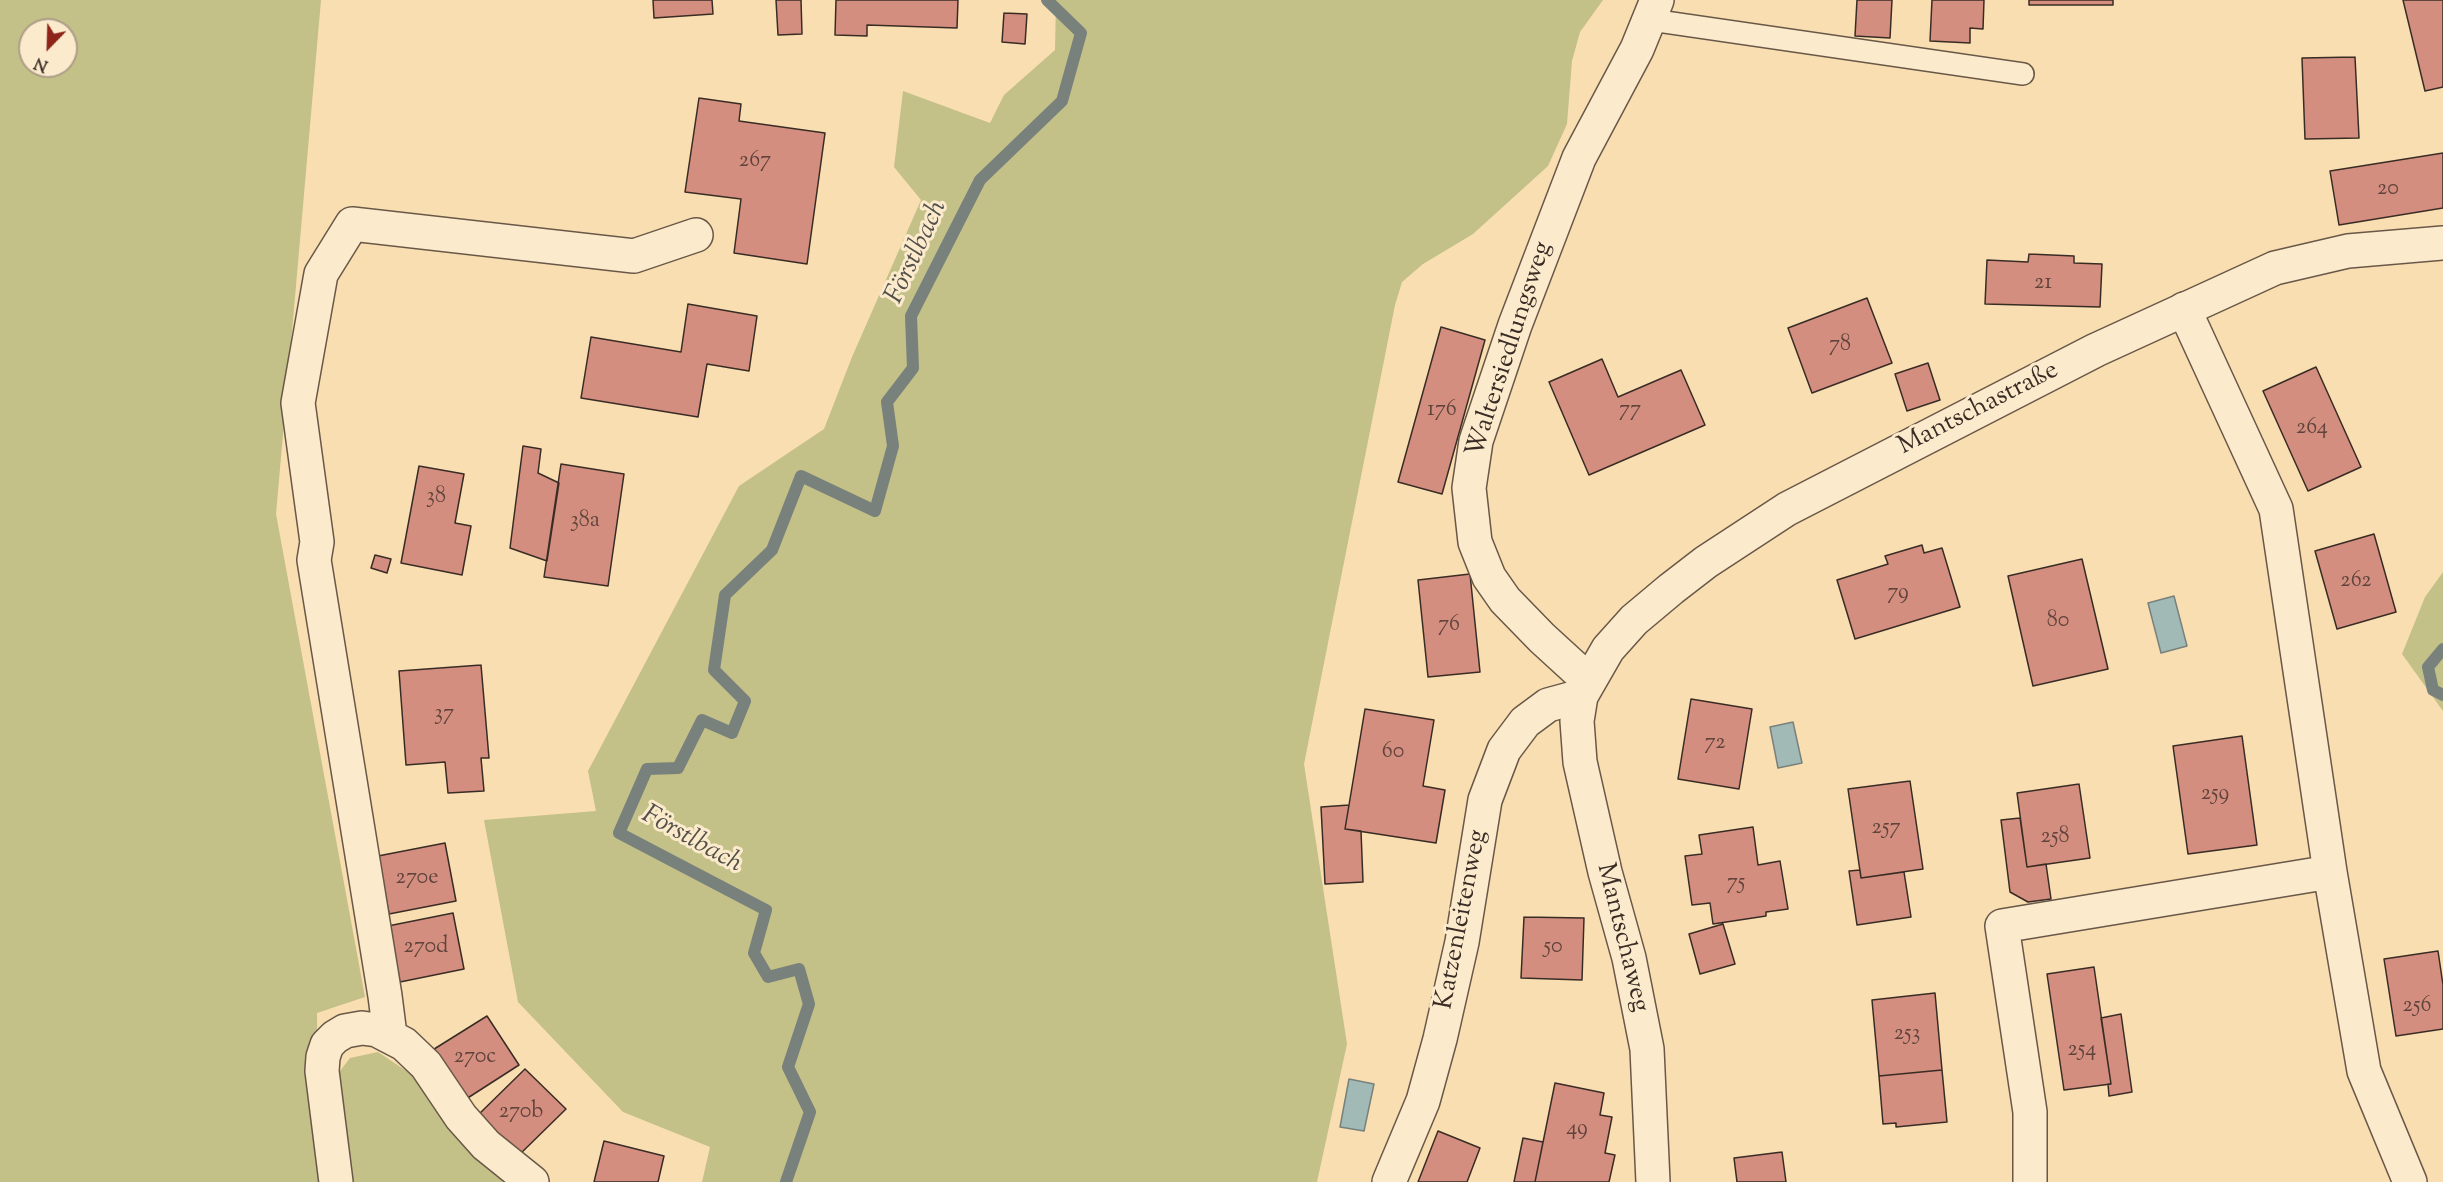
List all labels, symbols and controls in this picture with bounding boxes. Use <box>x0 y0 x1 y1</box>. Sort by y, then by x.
north arrow <box>18 18 78 78</box>
text: N <box>31 50 52 76</box>
house number: 267 <box>739 149 771 175</box>
house number: 20 <box>2377 177 2399 203</box>
water label: Förstlbach <box>880 196 956 310</box>
street label: Waltersiedlungsweg <box>1461 238 1561 462</box>
house number: 21 <box>2034 271 2052 297</box>
house number: 78 <box>1829 333 1851 359</box>
street label: Mantschastraße <box>1894 356 2064 464</box>
house number: 176 <box>1427 398 1457 424</box>
house number: 77 <box>1619 398 1641 424</box>
house number: 264 <box>2296 416 2328 442</box>
house number: 38 <box>426 485 446 511</box>
house number: 38a <box>570 509 600 535</box>
house number: 262 <box>2340 569 2372 595</box>
house number: 79 <box>1887 581 1909 607</box>
house number: 80 <box>2047 609 2069 635</box>
house number: 76 <box>1438 613 1460 639</box>
house number: 37 <box>434 702 454 728</box>
house number: 72 <box>1704 731 1726 757</box>
house number: 60 <box>1382 740 1404 766</box>
house number: 259 <box>2201 782 2229 808</box>
water label: Förstlbach <box>635 800 747 882</box>
house number: 257 <box>1872 816 1900 842</box>
house number: 258 <box>2041 825 2069 851</box>
street label: Katzenleitenweg <box>1430 828 1496 1012</box>
street label: Mantschaweg <box>1587 860 1655 1016</box>
house number: 270e <box>396 866 438 892</box>
house number: 75 <box>1727 871 1745 897</box>
house number: 270d <box>404 935 448 961</box>
house number: 50 <box>1543 935 1563 961</box>
house number: 256 <box>2403 994 2431 1020</box>
house number: 253 <box>1894 1022 1920 1048</box>
house number: 254 <box>2068 1038 2096 1064</box>
house number: 270c <box>454 1045 496 1071</box>
house number: 270b <box>499 1100 543 1126</box>
house number: 49 <box>1566 1117 1588 1143</box>

